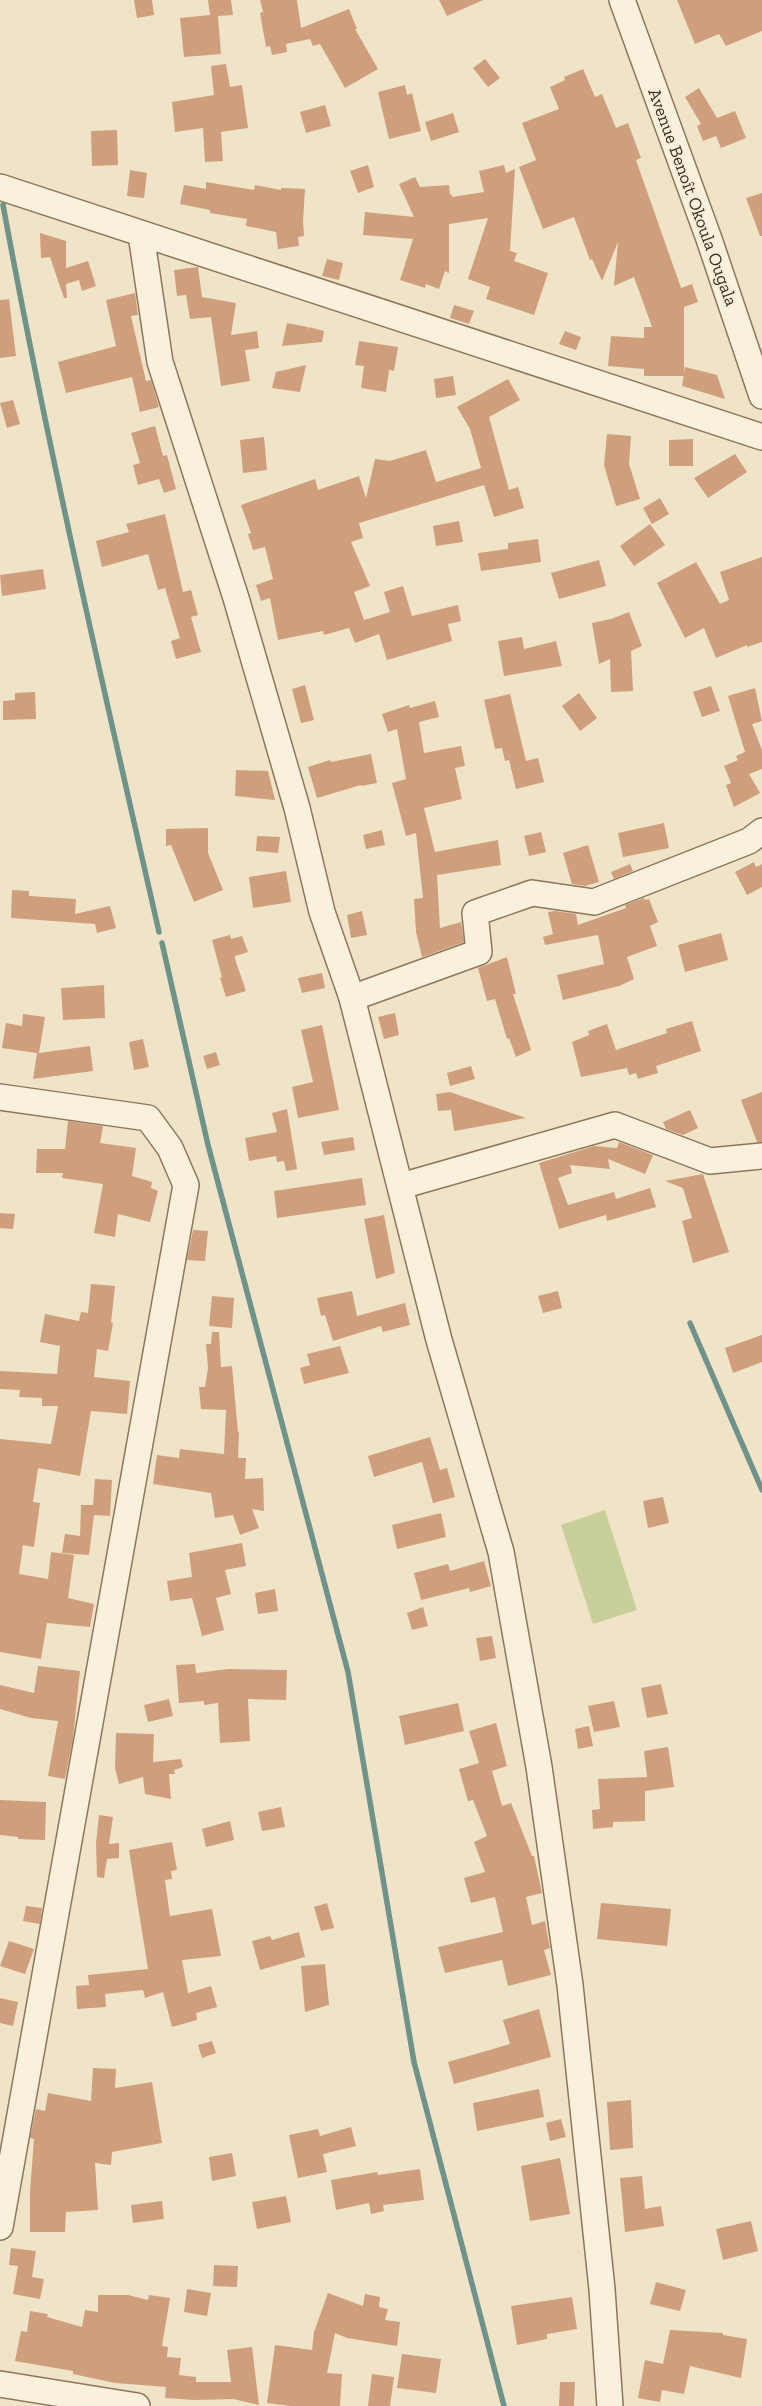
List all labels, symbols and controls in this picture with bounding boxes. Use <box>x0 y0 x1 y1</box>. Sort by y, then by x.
street label: Avenue Benoît Okoula Ougala <box>643 85 743 309</box>

